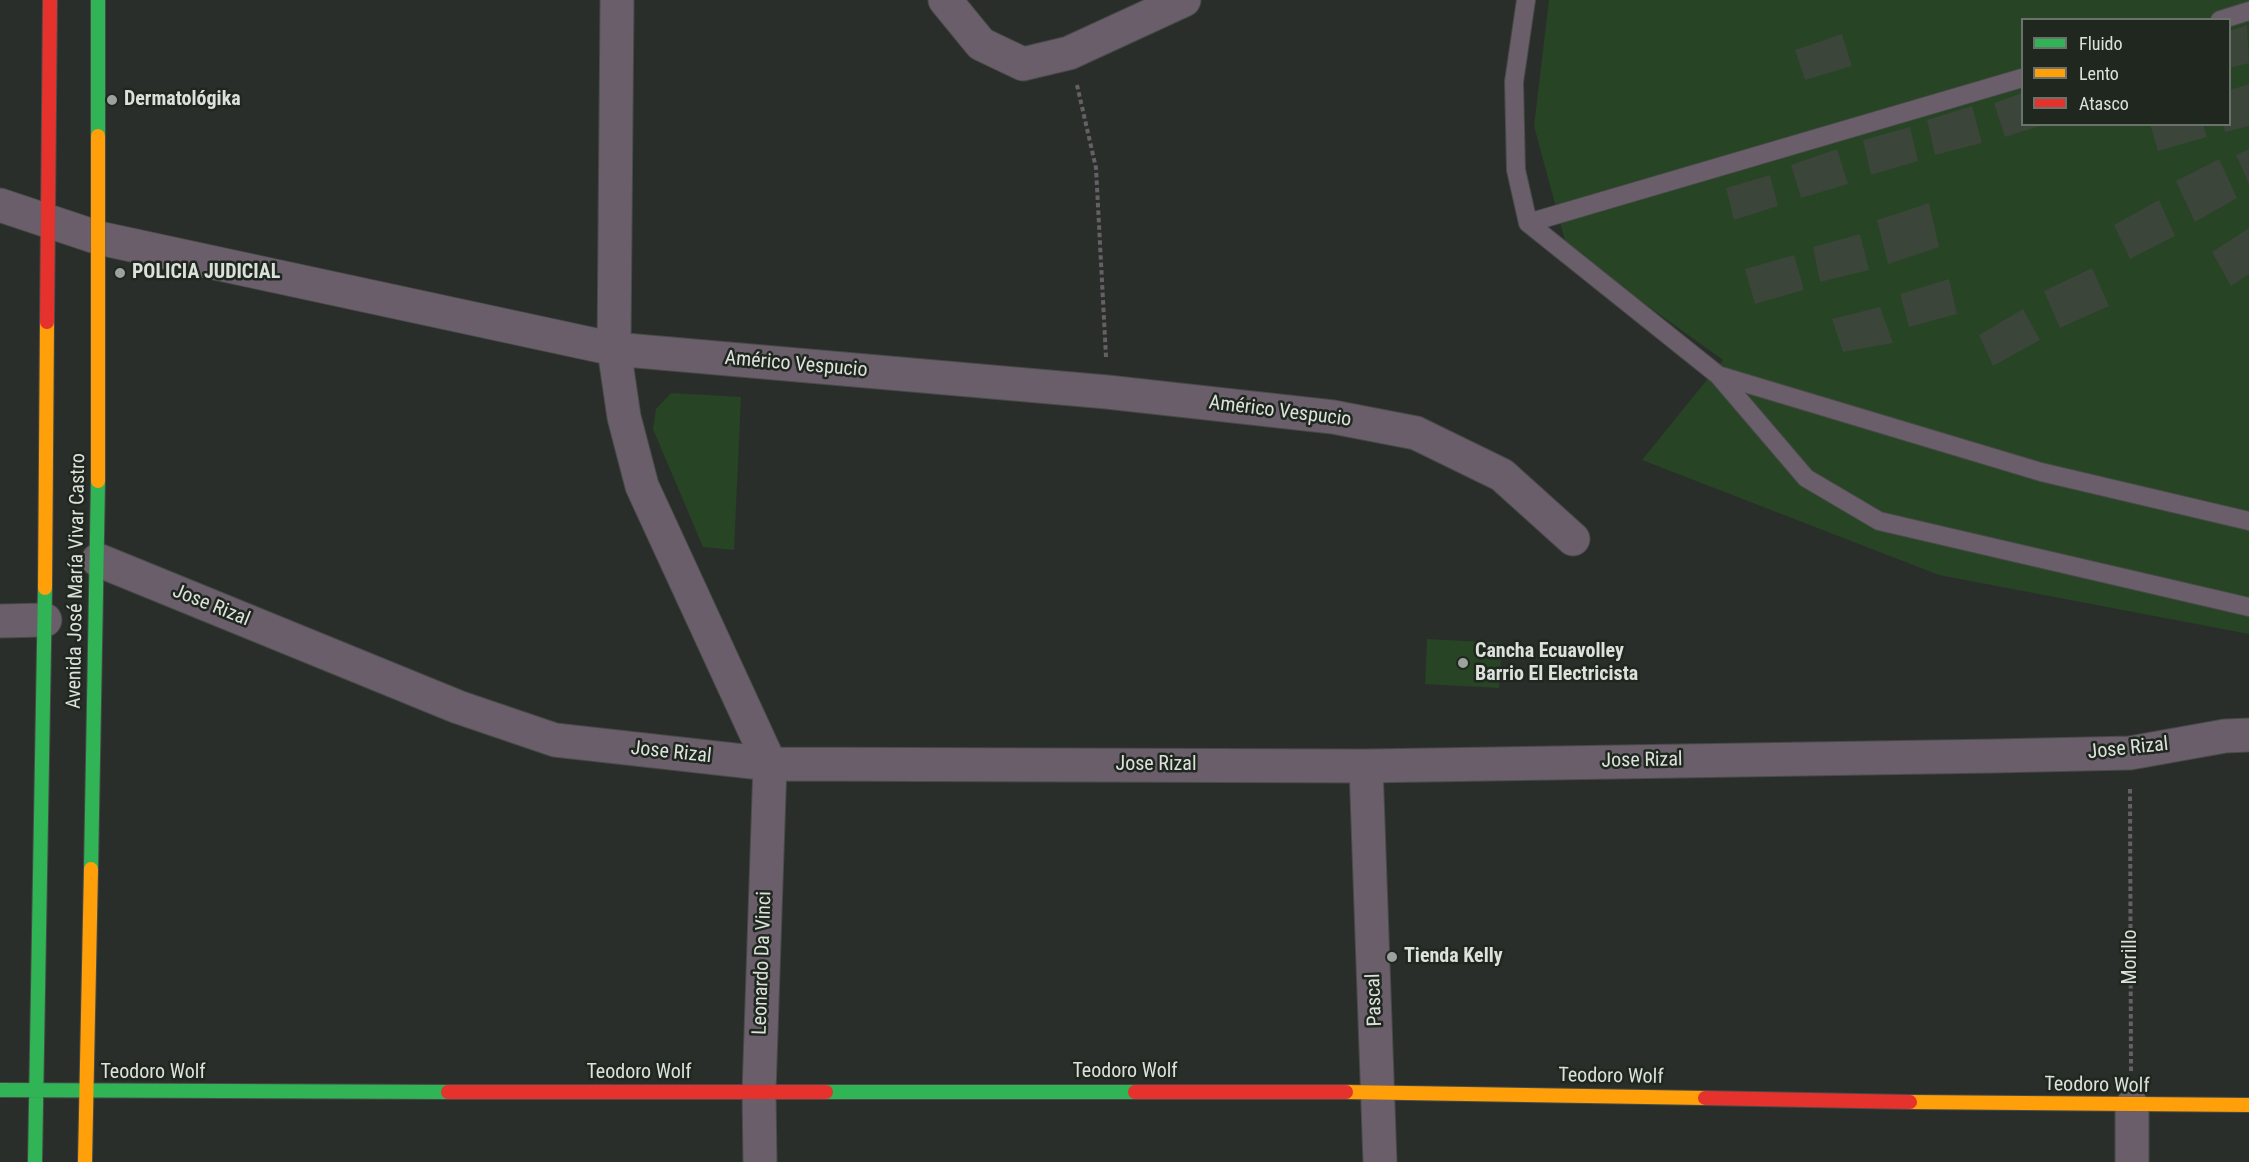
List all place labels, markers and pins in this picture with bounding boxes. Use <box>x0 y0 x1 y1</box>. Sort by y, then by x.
place label: Dermatológika <box>124 88 241 112</box>
marker: Dermatológika <box>105 93 119 107</box>
place label: POLICIA JUDICIAL <box>132 261 280 285</box>
marker: POLICIA JUDICIAL <box>113 266 127 280</box>
place label: Cancha Ecuavolley Barrio El Electricista <box>1475 640 1638 687</box>
marker: Cancha Ecuavolley Barrio El Electricista <box>1456 656 1470 670</box>
place label: Tienda Kelly <box>1404 945 1503 969</box>
marker: Tienda Kelly <box>1385 950 1399 964</box>

